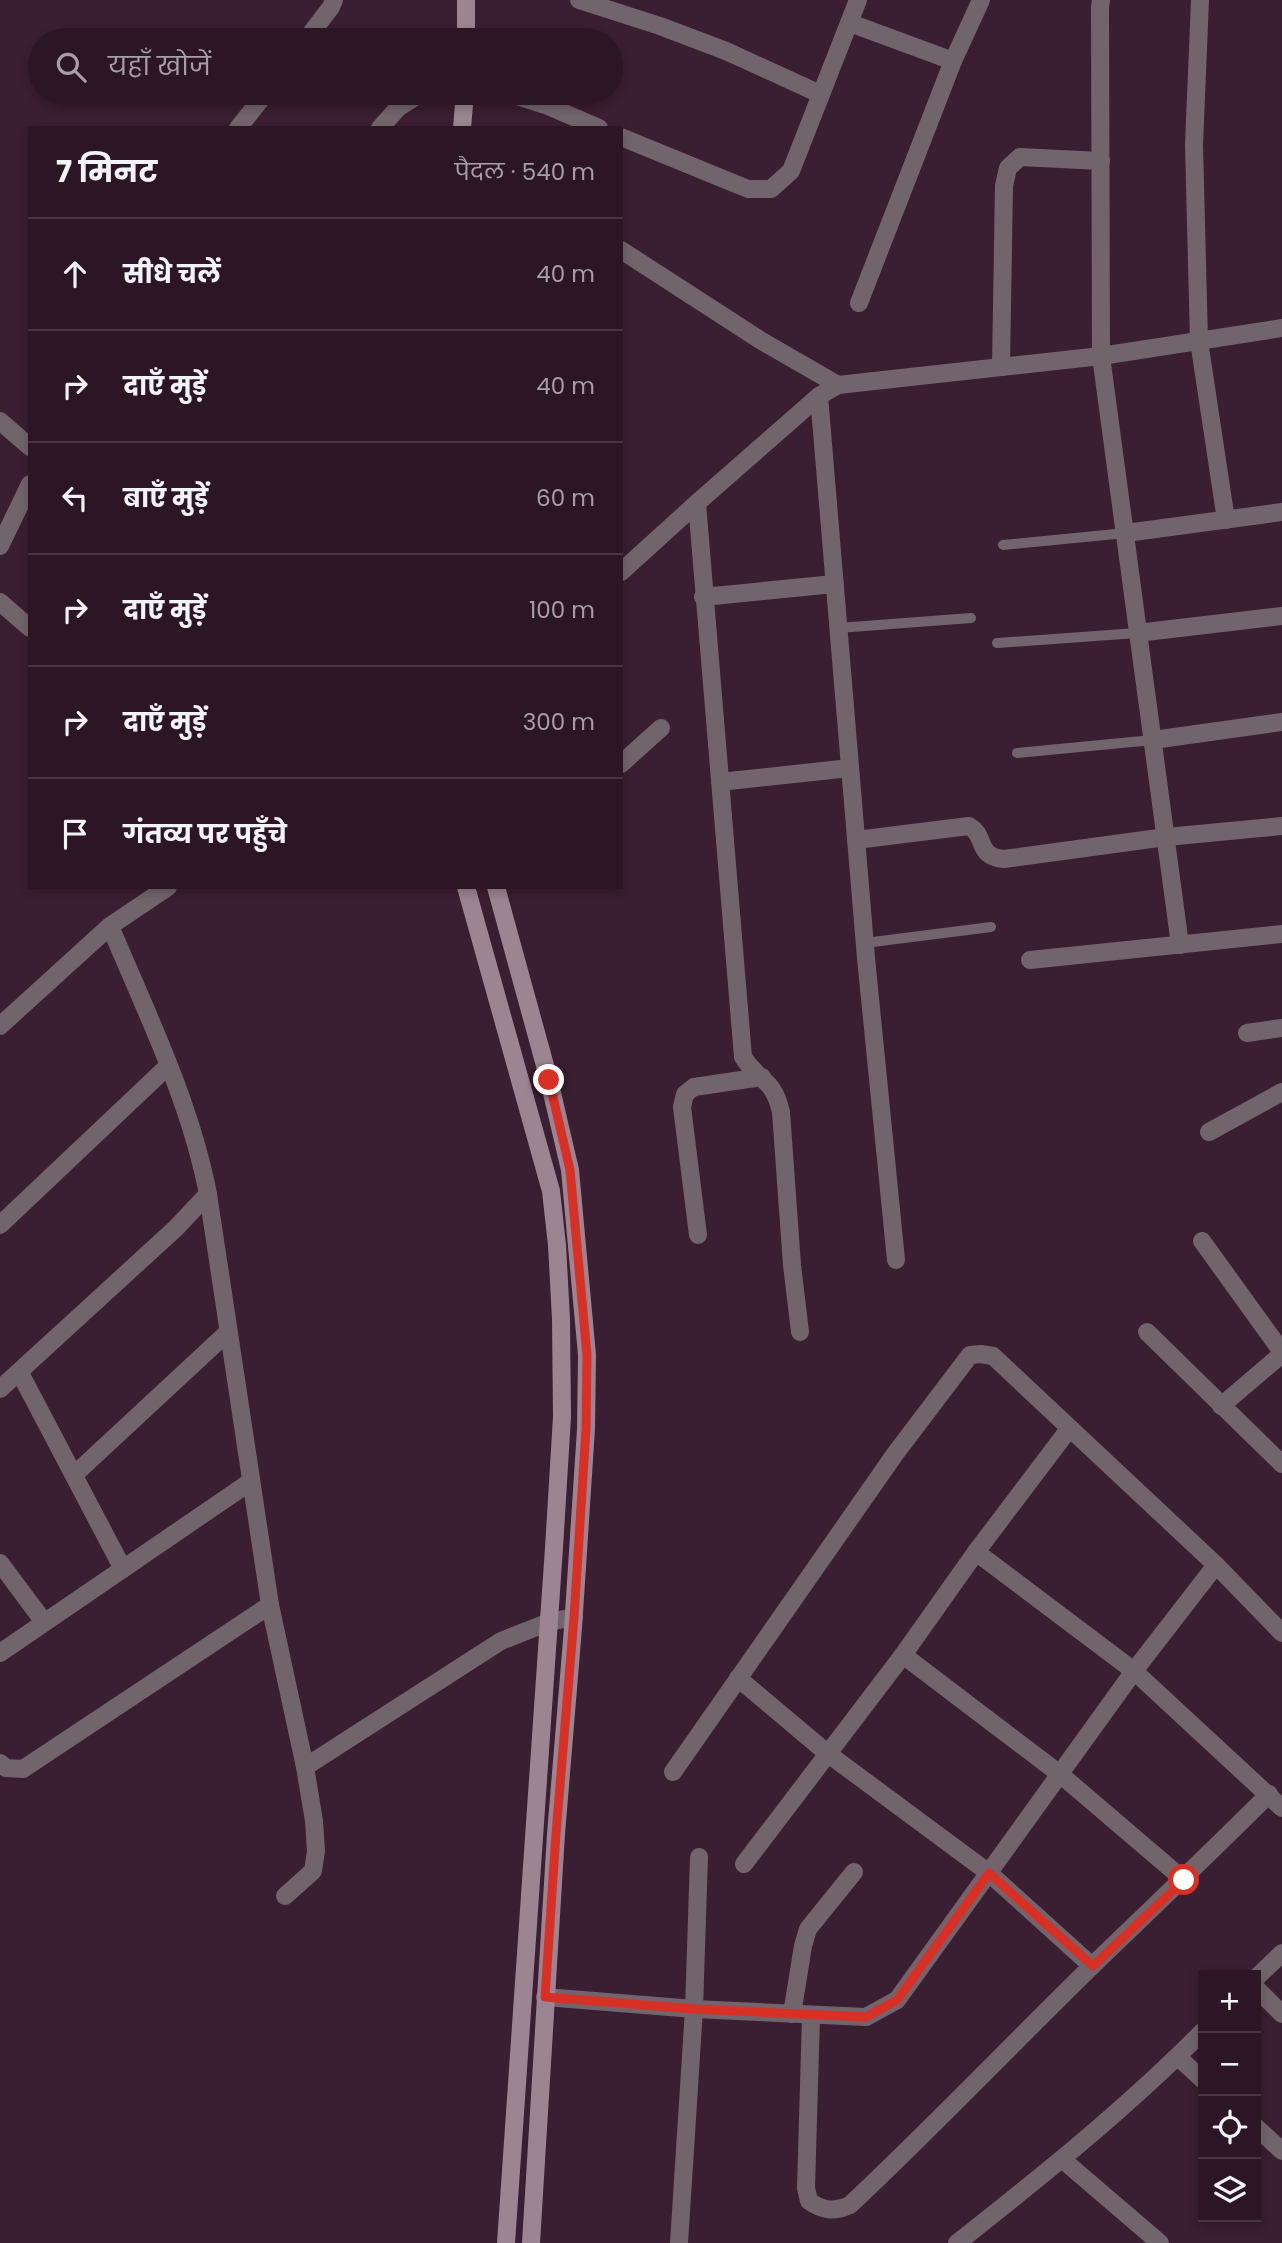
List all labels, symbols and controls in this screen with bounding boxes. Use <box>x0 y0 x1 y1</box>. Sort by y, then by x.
search box <box>28 28 623 105</box>
icon: search <box>52 48 90 86</box>
text: यहाँ खोजें <box>108 48 211 84</box>
text: 7 मिनट <box>56 150 157 193</box>
text: पैदल · 540 m <box>455 156 595 188</box>
icon: ahead <box>56 255 94 293</box>
text: सीधे चलें <box>123 256 221 292</box>
text: 40 m <box>536 258 595 290</box>
icon: right <box>56 367 94 405</box>
text: दाएँ मुड़ें <box>123 368 206 404</box>
text: 40 m <box>536 370 595 402</box>
icon: left <box>56 479 94 517</box>
text: बाएँ मुड़ें <box>123 480 208 516</box>
text: 60 m <box>536 482 595 514</box>
icon: right <box>56 591 94 629</box>
text: दाएँ मुड़ें <box>123 592 206 628</box>
text: 100 m <box>529 594 595 626</box>
icon: right <box>56 703 94 741</box>
text: दाएँ मुड़ें <box>123 704 206 740</box>
text: 300 m <box>523 706 595 738</box>
icon: arrive <box>56 815 94 853</box>
text: गंतव्य पर पहुँचे <box>123 816 287 852</box>
route end <box>533 1064 564 1095</box>
route start <box>1168 1864 1199 1895</box>
map controls <box>1198 1970 1261 2222</box>
button: + <box>1198 1970 1261 2033</box>
button: − <box>1198 2033 1261 2096</box>
button: locate <box>1198 2096 1261 2159</box>
button: layers <box>1198 2159 1261 2222</box>

